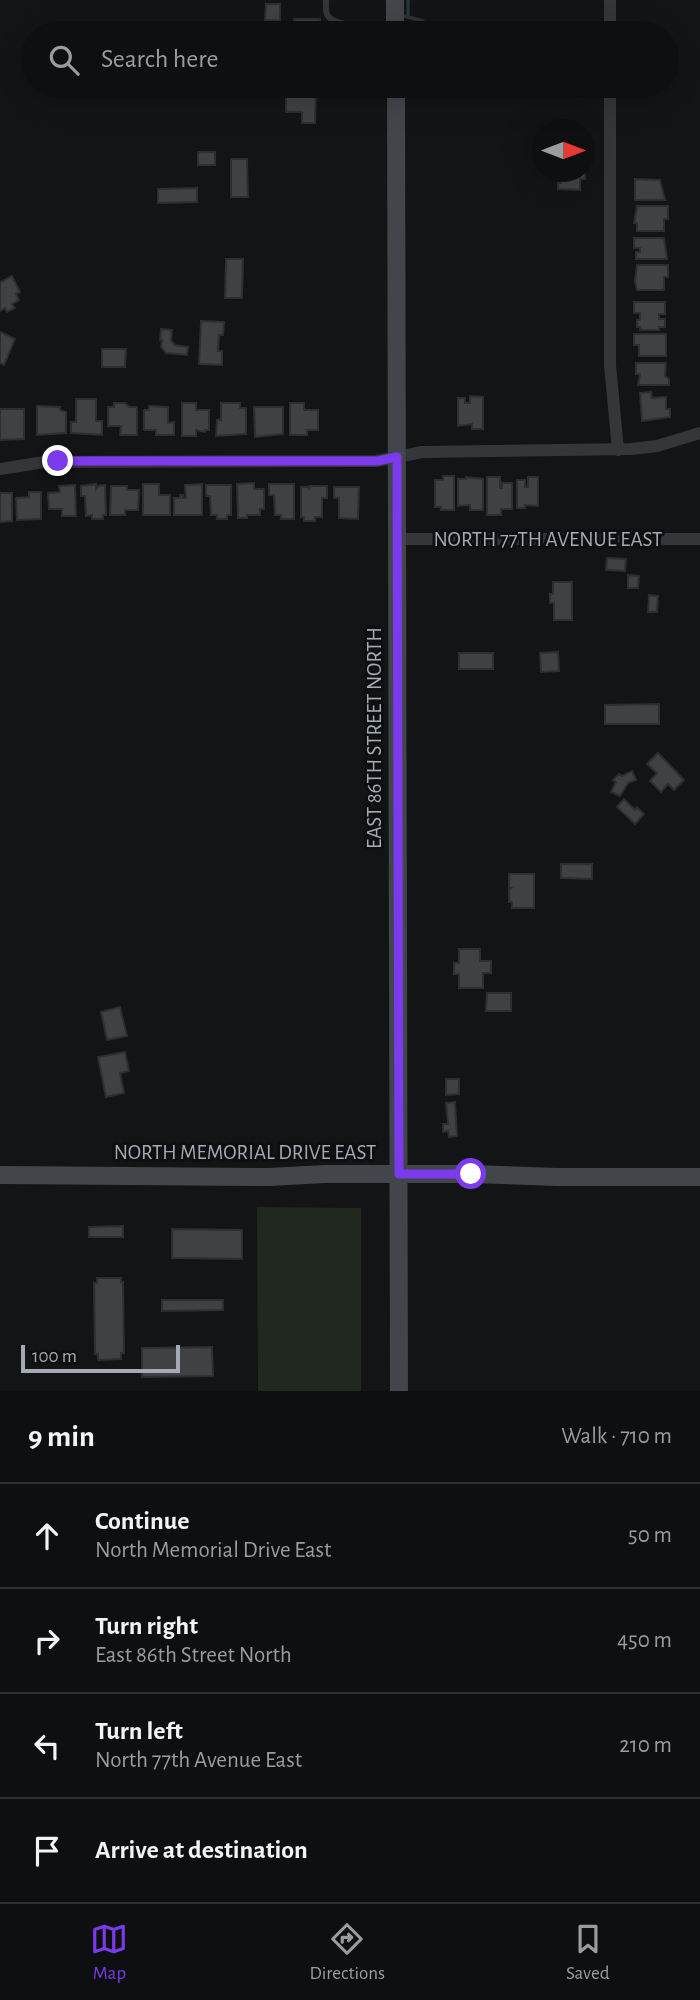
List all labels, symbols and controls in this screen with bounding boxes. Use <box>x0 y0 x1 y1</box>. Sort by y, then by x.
search box <box>21 21 679 98</box>
icon: search <box>45 41 83 79</box>
text: Search here <box>101 46 219 72</box>
north arrow <box>532 119 595 182</box>
route end <box>42 445 73 476</box>
street label: NORTH 77TH AVENUE EAST <box>434 529 662 550</box>
street label: EAST 86TH STREET NORTH <box>364 627 385 849</box>
street label: NORTH MEMORIAL DRIVE EAST <box>114 1142 376 1163</box>
route start <box>455 1158 486 1189</box>
scale bar <box>21 1342 180 1374</box>
text: 100 m <box>32 1347 77 1366</box>
text: 9 min <box>28 1422 95 1452</box>
text: Walk · 710 m <box>561 1425 672 1448</box>
text: Continue <box>95 1508 190 1534</box>
icon: ahead <box>28 1517 66 1555</box>
text: 50 m <box>628 1524 672 1547</box>
text: North Memorial Drive East <box>95 1539 331 1562</box>
text: Turn right <box>95 1613 198 1639</box>
icon: right <box>28 1622 66 1660</box>
text: 450 m <box>617 1629 672 1652</box>
text: East 86th Street North <box>95 1644 292 1667</box>
text: Turn left <box>95 1718 183 1744</box>
icon: left <box>28 1727 66 1765</box>
text: 210 m <box>619 1734 672 1757</box>
text: North 77th Avenue East <box>95 1749 302 1772</box>
icon: arrive <box>28 1832 66 1870</box>
text: Arrive at destination <box>95 1837 308 1863</box>
tab: Map <box>90 1920 128 1985</box>
tab: Directions <box>309 1920 385 1985</box>
tab: Saved <box>566 1920 610 1985</box>

